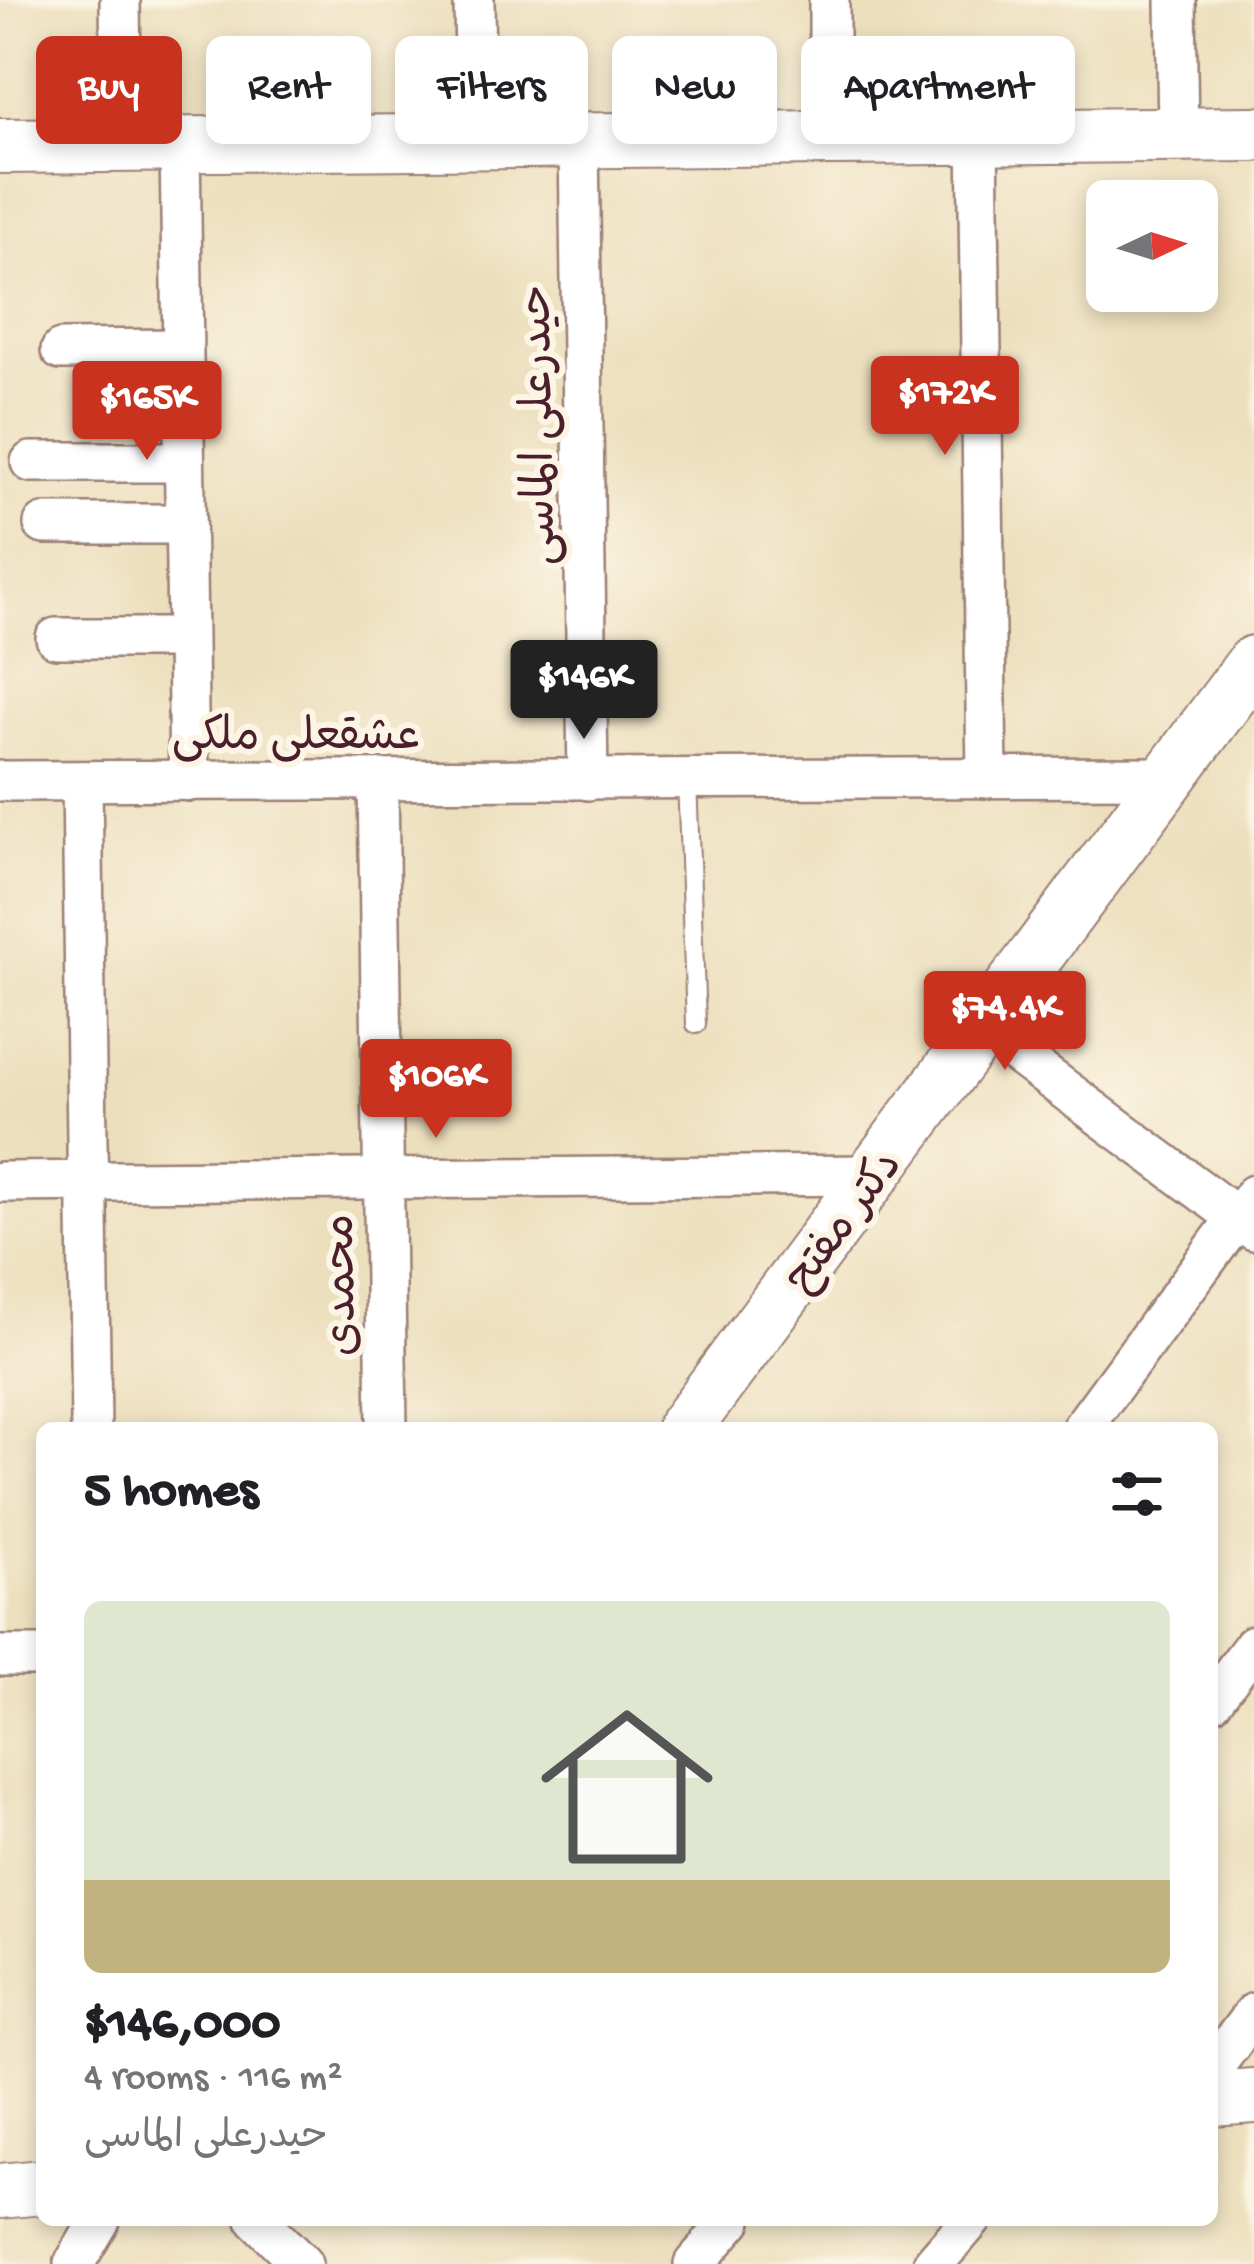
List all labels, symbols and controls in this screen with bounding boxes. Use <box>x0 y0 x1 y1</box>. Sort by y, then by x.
chip: Buy <box>36 36 182 144</box>
chip: Rent <box>206 36 371 144</box>
chip: Filters <box>395 36 588 144</box>
chip: New <box>612 36 777 144</box>
chip: Apartment <box>801 36 1075 144</box>
north arrow <box>1086 180 1218 312</box>
map controls <box>1086 180 1218 312</box>
street label: حیدرعلی الماسی <box>514 284 571 566</box>
pin: $172K <box>861 356 1029 458</box>
pin: $165K <box>63 361 231 463</box>
text: $172K <box>898 372 992 418</box>
text: $165K <box>99 377 195 423</box>
pin: $146K <box>500 640 668 742</box>
text: $146K <box>538 656 630 702</box>
street label: عشقعلی ملکی <box>172 713 420 766</box>
pin: $74.4K <box>907 971 1103 1073</box>
text: $74.4K <box>951 987 1059 1033</box>
pin: $106K <box>352 1039 520 1141</box>
text: $106K <box>388 1055 484 1101</box>
street label: دکتر مفتح <box>776 1142 916 1305</box>
street label: محمدی <box>317 1213 372 1357</box>
icon: filters <box>1104 1461 1170 1527</box>
text: 5 homes <box>84 1464 258 1524</box>
icon: home <box>519 1679 735 1895</box>
text: $146,000 <box>84 1997 280 2057</box>
text: 4 rooms · 116 m² <box>84 2057 342 2103</box>
text: حیدرعلی الماسی <box>84 2116 328 2162</box>

